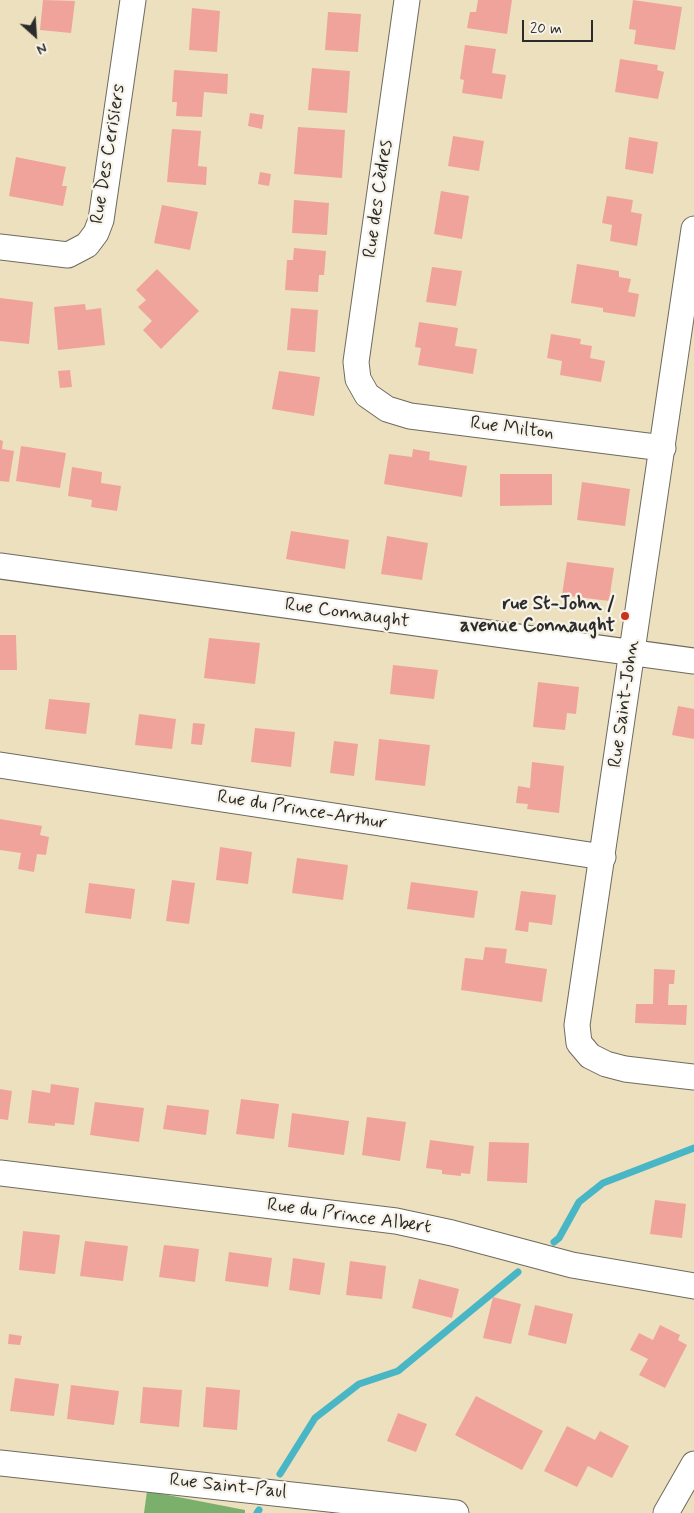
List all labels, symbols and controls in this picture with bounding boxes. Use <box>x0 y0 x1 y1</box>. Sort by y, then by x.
north arrow <box>10 10 60 60</box>
scale bar <box>524 10 595 42</box>
text: 20 m <box>530 19 562 39</box>
text: N <box>33 38 50 59</box>
street label: Rue Des Cerisiers <box>87 82 131 226</box>
street label: Rue des Cèdres <box>359 138 399 260</box>
street label: Rue Milton <box>469 413 555 445</box>
street label: Rue Connaught <box>283 594 411 634</box>
place label: rue St-John / avenue Connaught <box>460 594 615 638</box>
marker: rue St-John / avenue Connaught <box>619 610 631 622</box>
street label: Rue Saint-John <box>605 639 645 769</box>
street label: Rue du Prince-Arthur <box>215 786 389 836</box>
street label: Rue du Prince Albert <box>265 1194 433 1240</box>
street label: Rue Saint-Paul <box>168 1470 288 1504</box>

